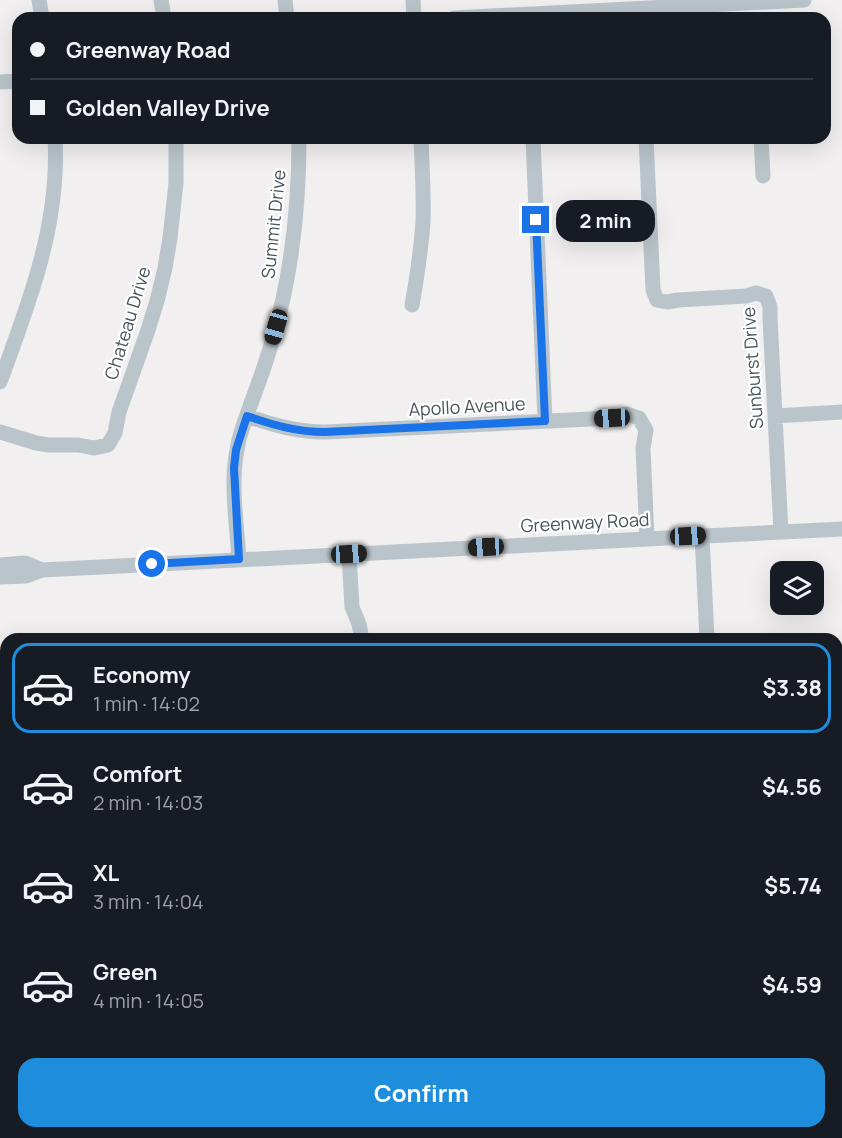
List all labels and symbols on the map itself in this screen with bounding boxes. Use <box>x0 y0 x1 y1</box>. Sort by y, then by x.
street label: Summit Drive <box>255 168 291 280</box>
callout: 2 min <box>557 199 656 241</box>
route end <box>522 206 549 233</box>
street label: Chateau Drive <box>98 263 156 383</box>
street label: Sunburst Drive <box>736 306 768 430</box>
car <box>262 307 290 347</box>
street label: Apollo Avenue <box>408 391 526 421</box>
car <box>594 408 630 428</box>
street label: Greenway Road <box>520 507 650 537</box>
car <box>670 526 706 546</box>
car <box>468 537 504 557</box>
car <box>331 544 367 564</box>
route start <box>138 550 165 577</box>

